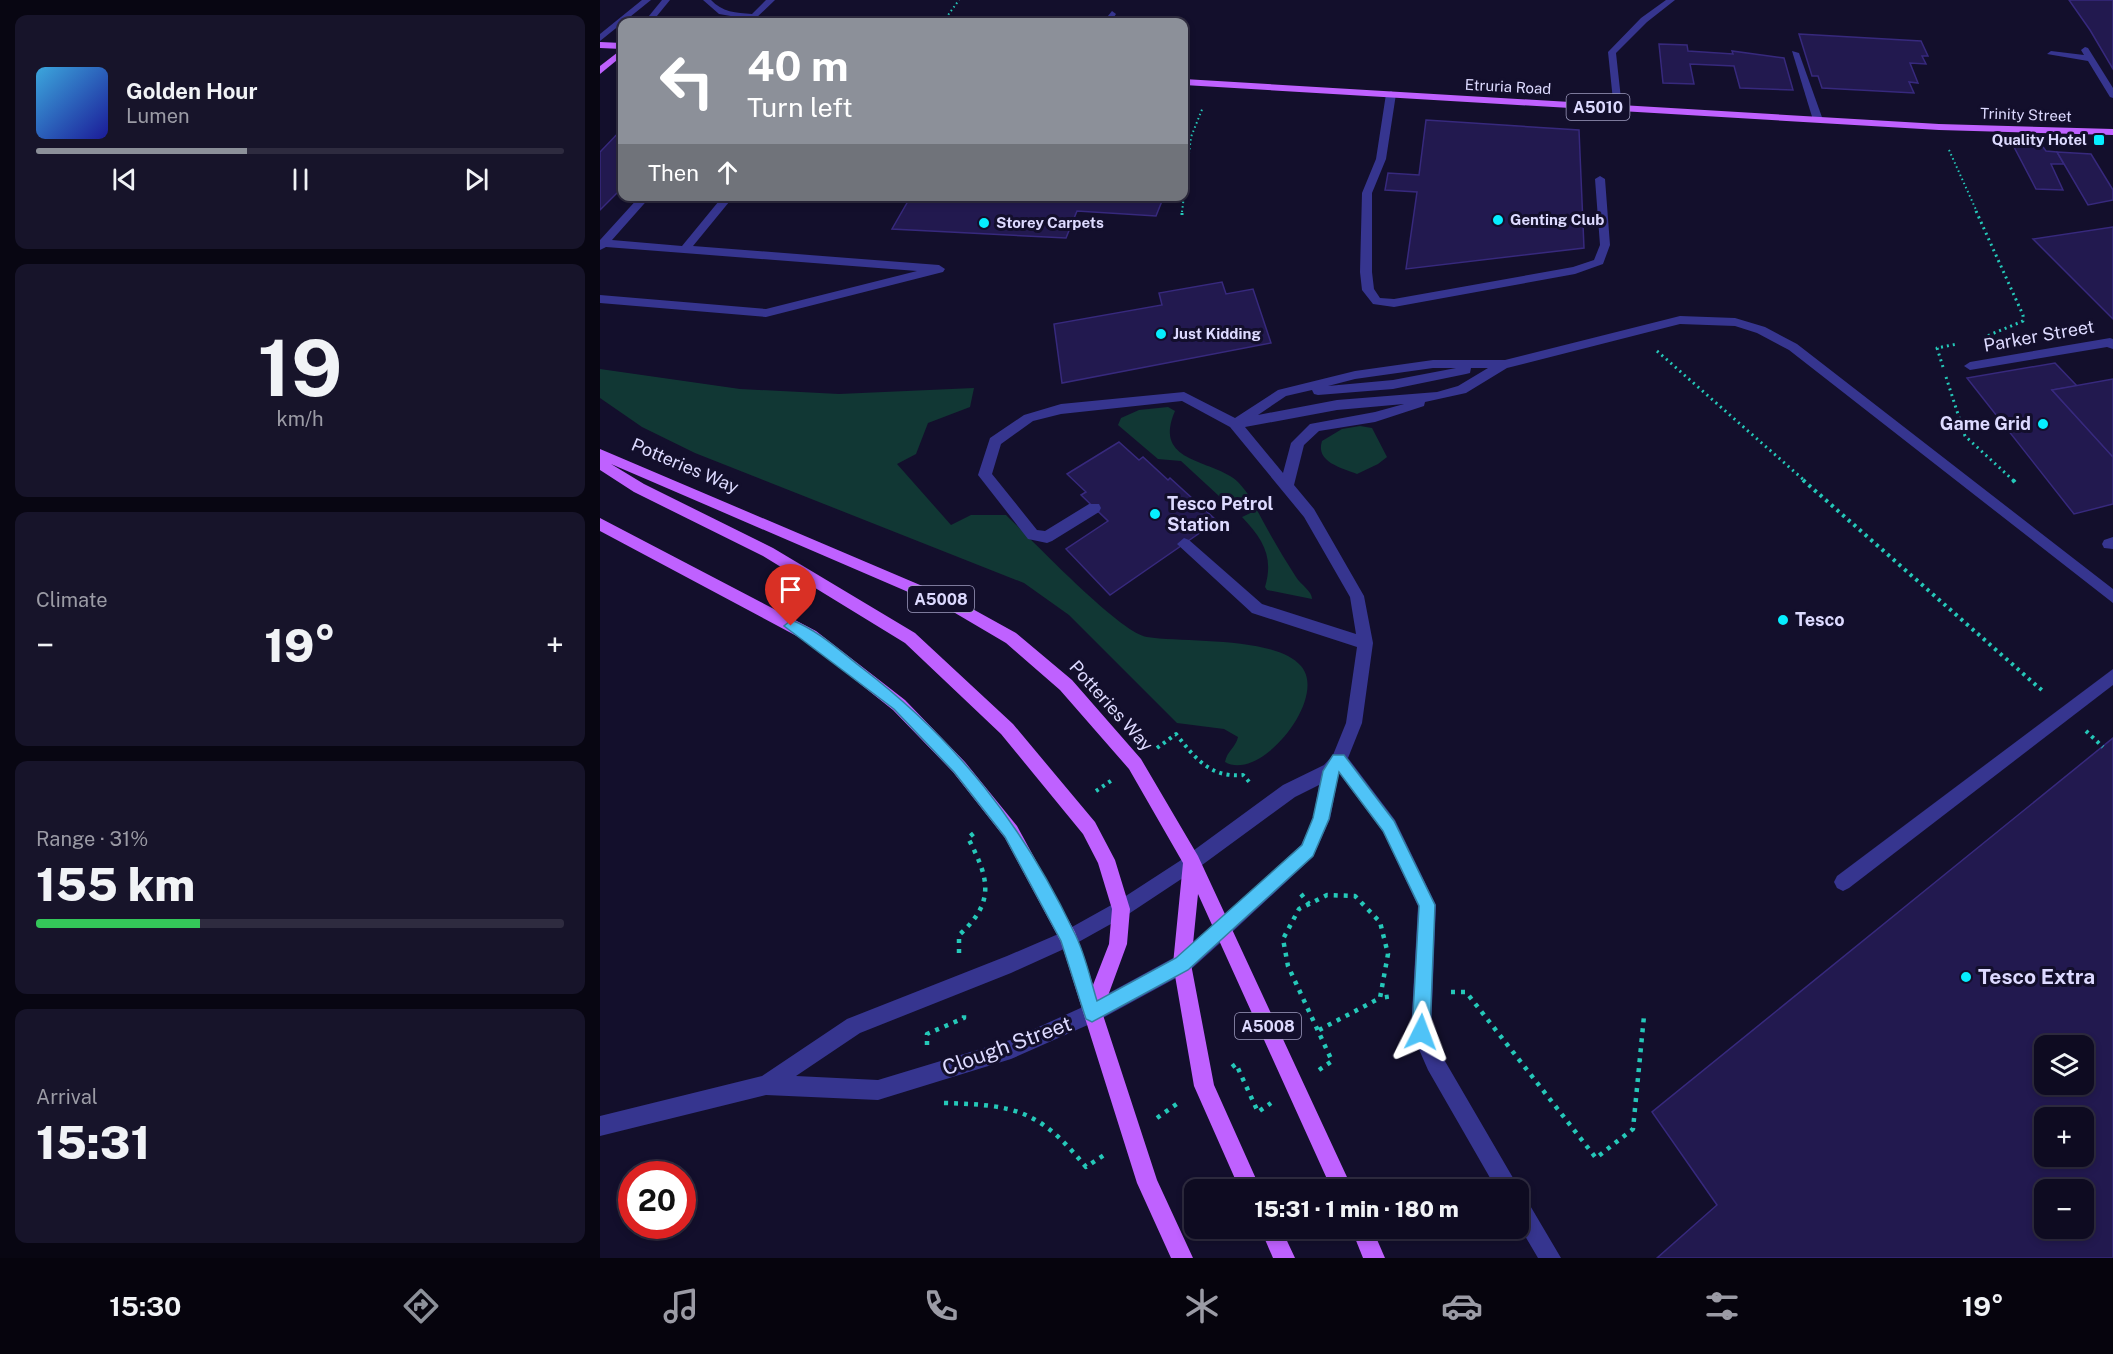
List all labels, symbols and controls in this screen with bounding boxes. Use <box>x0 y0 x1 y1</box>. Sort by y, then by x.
text: 40 m <box>747 41 849 90</box>
icon: left <box>648 42 726 120</box>
street label: Etruria Road <box>1464 76 1552 97</box>
text: Golden Hour <box>126 78 257 104</box>
text: Turn left <box>747 91 853 123</box>
road number: A5010 <box>1566 94 1630 120</box>
text: Lumen <box>126 104 190 128</box>
street label: Trinity Street <box>1980 104 2072 125</box>
place label: Quality Hotel <box>1992 131 2087 148</box>
marker: Quality Hotel <box>2092 133 2106 147</box>
icon: ahead <box>711 156 744 189</box>
text: Then <box>648 160 699 186</box>
icon: previous <box>108 163 141 196</box>
icon: pause <box>284 163 317 196</box>
icon: next <box>460 163 493 196</box>
place label: Genting Club <box>1510 211 1604 228</box>
marker: Genting Club <box>1491 213 1505 227</box>
place label: Storey Carpets <box>996 214 1104 231</box>
marker: Storey Carpets <box>977 216 991 230</box>
street label: Parker Street <box>1982 315 2096 356</box>
text: 19 <box>258 322 342 414</box>
place label: Just Kidding <box>1173 325 1261 342</box>
marker: Just Kidding <box>1154 327 1168 341</box>
text: km/h <box>276 407 324 431</box>
place label: Game Grid <box>1940 413 2031 434</box>
marker: Game Grid <box>2036 417 2050 431</box>
street label: Potteries Way <box>628 434 742 498</box>
place label: Tesco Petrol Station <box>1167 493 1274 535</box>
marker: Tesco Petrol Station <box>1148 507 1162 521</box>
pin <box>765 564 816 626</box>
icon: arrive <box>774 573 807 606</box>
road number: A5008 <box>908 586 974 612</box>
text: Climate <box>36 588 108 612</box>
place label: Tesco <box>1795 609 1845 630</box>
marker: Tesco <box>1776 613 1790 627</box>
text: 19° <box>264 619 336 672</box>
text: − <box>36 626 54 664</box>
text: + <box>546 626 564 664</box>
street label: Potteries Way <box>1065 656 1158 755</box>
text: Range · 31% <box>36 827 148 851</box>
text: 155 km <box>36 858 195 911</box>
place label: Tesco Extra <box>1978 964 2095 989</box>
marker: Tesco Extra <box>1959 970 1973 984</box>
position arrow <box>1389 1000 1453 1064</box>
street label: Clough Street <box>939 1011 1075 1081</box>
road number: A5008 <box>1235 1013 1301 1039</box>
map controls <box>2034 1035 2094 1239</box>
button: layers <box>2034 1035 2094 1095</box>
text: Arrival <box>36 1085 98 1109</box>
button: + <box>2034 1107 2094 1167</box>
text: 15:31 <box>36 1116 150 1169</box>
speed limit sign: 20 <box>618 1161 696 1239</box>
button: − <box>2034 1179 2094 1239</box>
text: 15:31 · 1 min · 180 m <box>1254 1196 1459 1222</box>
icon: directions <box>400 1285 442 1327</box>
icon: music <box>660 1285 702 1327</box>
icon: phone <box>920 1285 962 1327</box>
icon: climate <box>1181 1285 1223 1327</box>
icon: car <box>1441 1285 1483 1327</box>
icon: filters <box>1701 1285 1743 1327</box>
text: 15:30 <box>109 1290 182 1322</box>
text: 19° <box>1962 1290 2004 1322</box>

